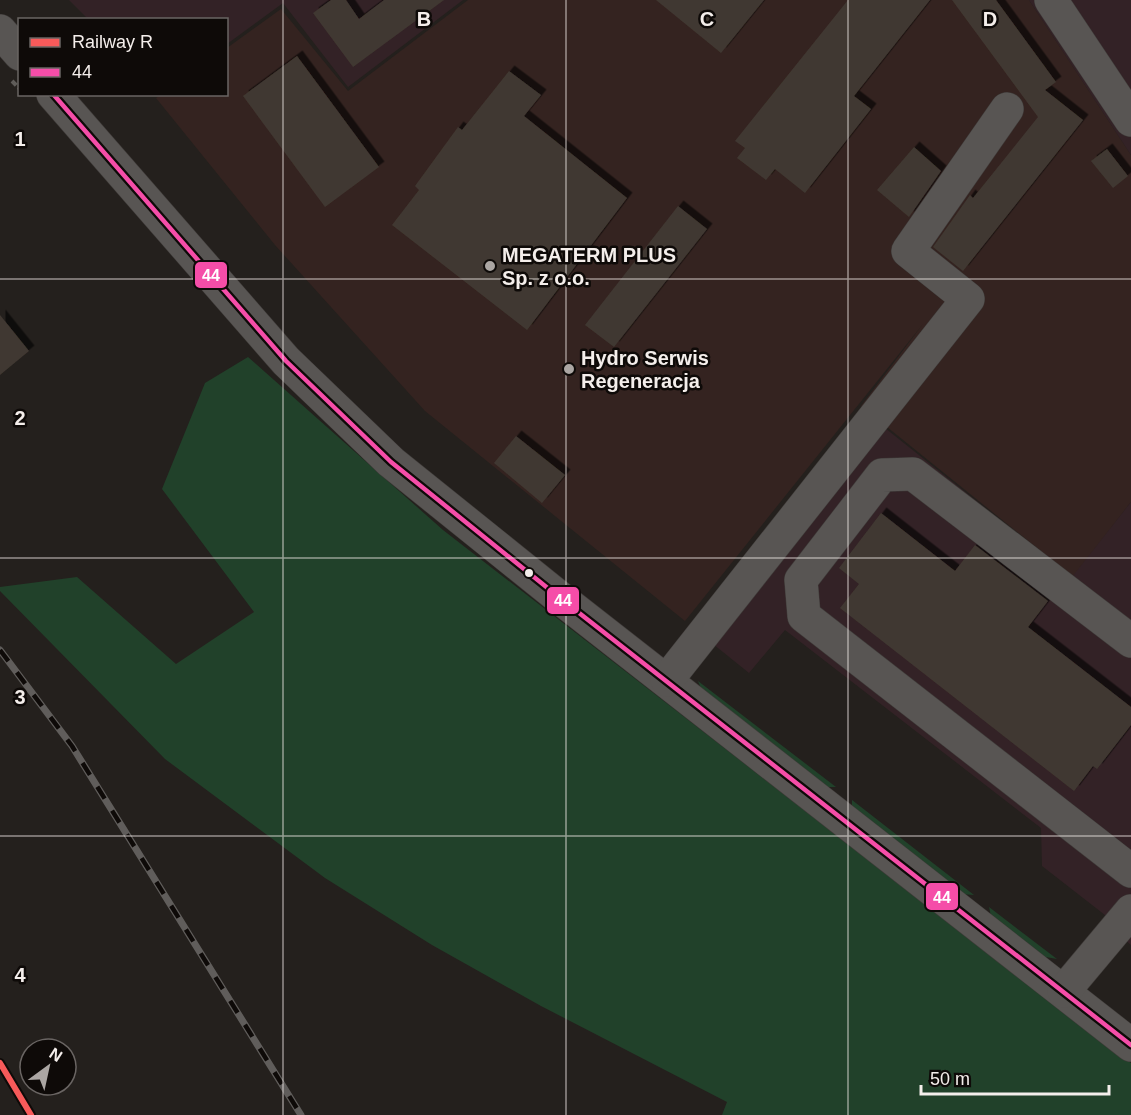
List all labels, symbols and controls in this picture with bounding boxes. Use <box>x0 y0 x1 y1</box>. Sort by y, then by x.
text: B <box>417 8 431 30</box>
text: C <box>700 8 714 30</box>
text: D <box>983 8 997 30</box>
legend <box>18 18 228 96</box>
text: Railway R <box>72 32 153 52</box>
text: 44 <box>72 62 92 82</box>
text: 1 <box>14 128 26 150</box>
place label: MEGATERM PLUS Sp. z o.o. <box>502 244 676 289</box>
marker: MEGATERM PLUS Sp. z o.o. <box>483 259 497 273</box>
line badge: 44 <box>194 261 228 289</box>
text: 44 <box>202 267 220 284</box>
place label: Hydro Serwis Regeneracja <box>581 347 709 392</box>
marker: Hydro Serwis Regeneracja <box>562 362 576 376</box>
text: 2 <box>14 407 26 429</box>
unlabelled marker <box>523 567 535 579</box>
line badge: 44 <box>546 586 580 615</box>
text: 44 <box>554 592 572 609</box>
text: 3 <box>14 686 26 708</box>
line badge: 44 <box>925 882 959 911</box>
text: 44 <box>933 889 951 906</box>
text: 4 <box>14 964 26 986</box>
north arrow <box>18 1037 78 1097</box>
text: N <box>46 1045 65 1065</box>
scale bar <box>921 1058 1108 1096</box>
text: 50 m <box>930 1069 970 1089</box>

